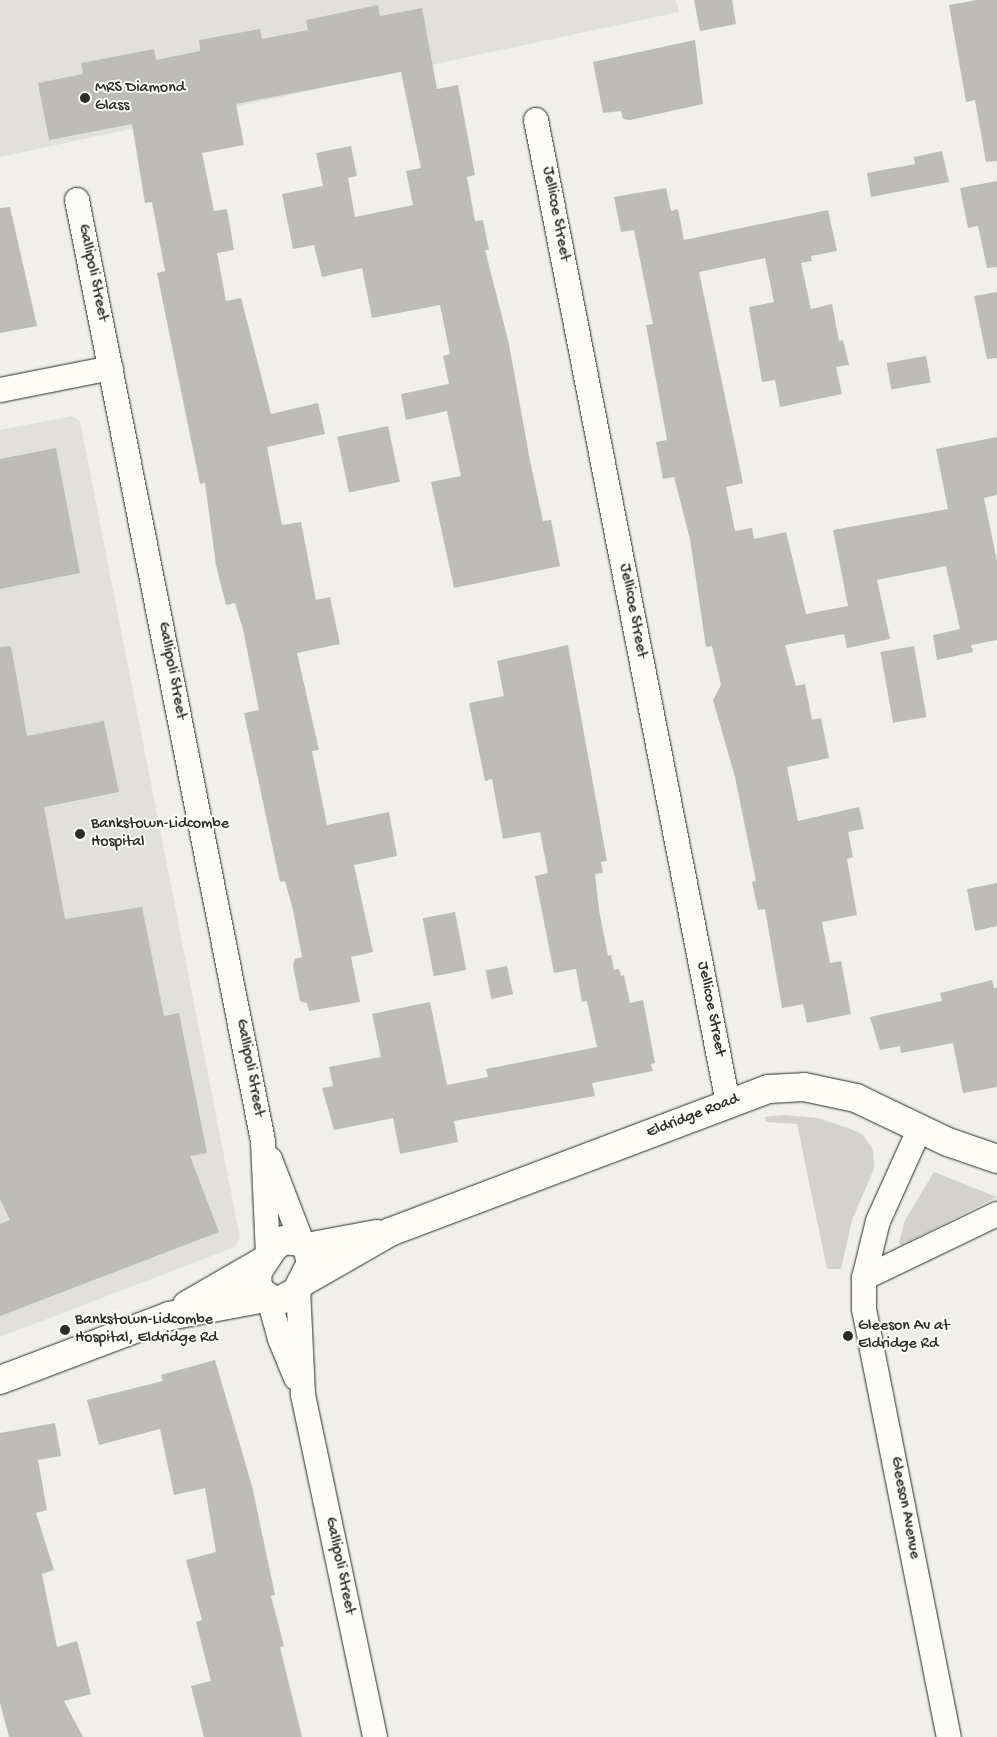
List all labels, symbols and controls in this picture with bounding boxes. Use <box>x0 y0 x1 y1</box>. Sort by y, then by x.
place label: MRS Diamond Glass <box>95 79 185 117</box>
marker: MRS Diamond Glass <box>79 92 91 104</box>
street label: Jellicoe Street <box>536 165 574 263</box>
street label: Gallipoli Street <box>72 223 112 323</box>
street label: Jellicoe Street <box>613 562 651 660</box>
street label: Gallipoli Street <box>152 621 190 721</box>
place label: Bankstown-Lidcombe Hospital <box>91 815 229 853</box>
marker: Bankstown-Lidcombe Hospital <box>73 827 87 841</box>
street label: Jellicoe Street <box>691 960 729 1058</box>
street label: Gallipoli Street <box>230 1018 268 1118</box>
street label: Eldridge Road <box>644 1091 742 1143</box>
place label: Bankstown-Lidcombe Hospital, Eldridge Rd <box>75 1311 218 1349</box>
place label: Gleeson Av at Eldridge Rd <box>858 1317 949 1355</box>
marker: Bankstown-Lidcombe Hospital, Eldridge Rd <box>59 1324 71 1336</box>
marker: Gleeson Av at Eldridge Rd <box>842 1330 854 1342</box>
street label: Gleeson Avenue <box>885 1455 923 1561</box>
street label: Gallipoli Street <box>319 1516 359 1616</box>

